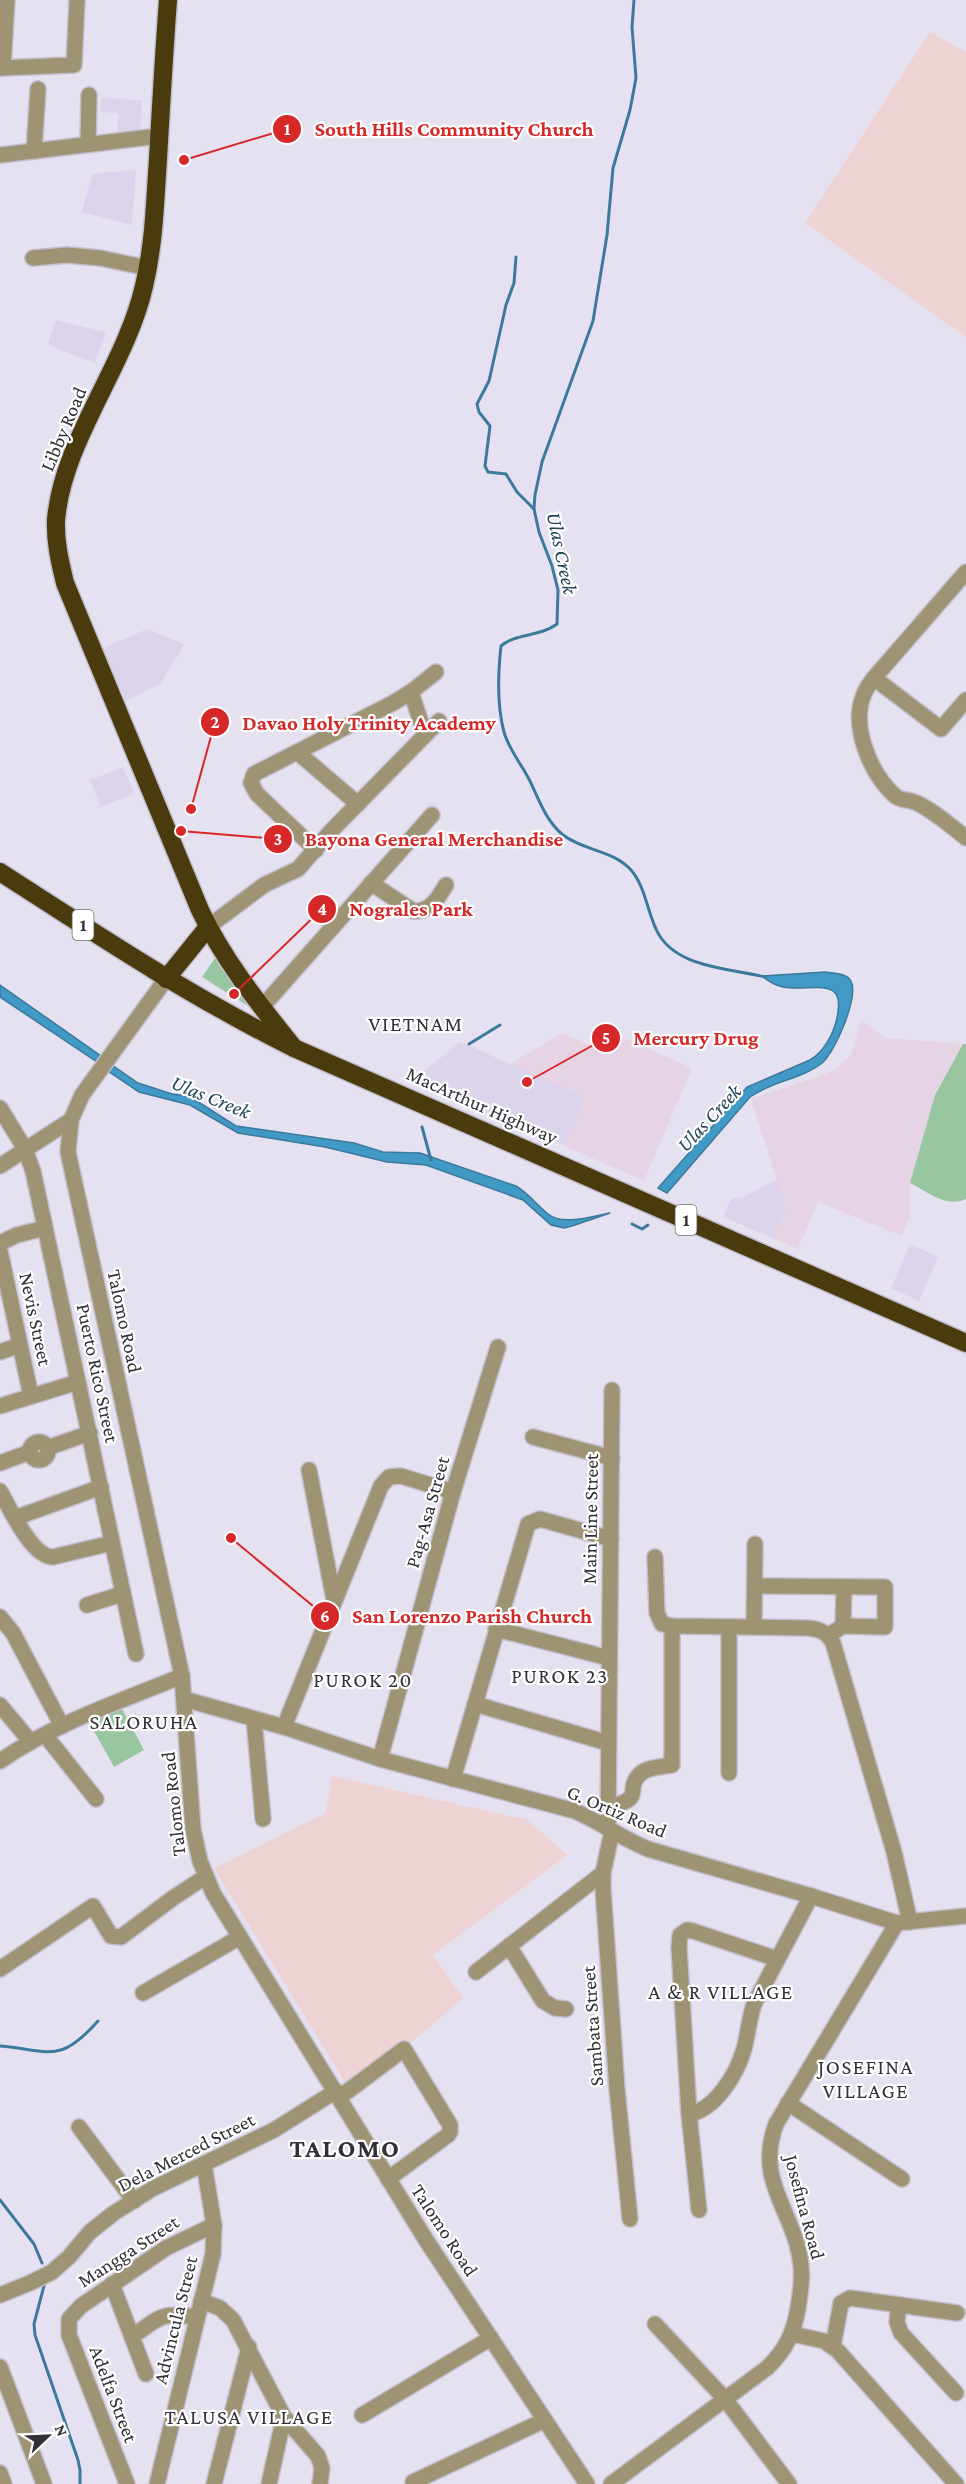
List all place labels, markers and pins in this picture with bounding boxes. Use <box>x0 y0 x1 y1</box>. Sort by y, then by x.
callout: South Hills Community Church <box>272 109 605 148</box>
callout: Davao Holy Trinity Academy <box>200 703 508 742</box>
callout: Bayona General Merchandise <box>263 819 575 858</box>
callout: Nograles Park <box>307 890 485 929</box>
callout: Mercury Drug <box>591 1019 770 1058</box>
callout: San Lorenzo Parish Church <box>310 1596 604 1635</box>

